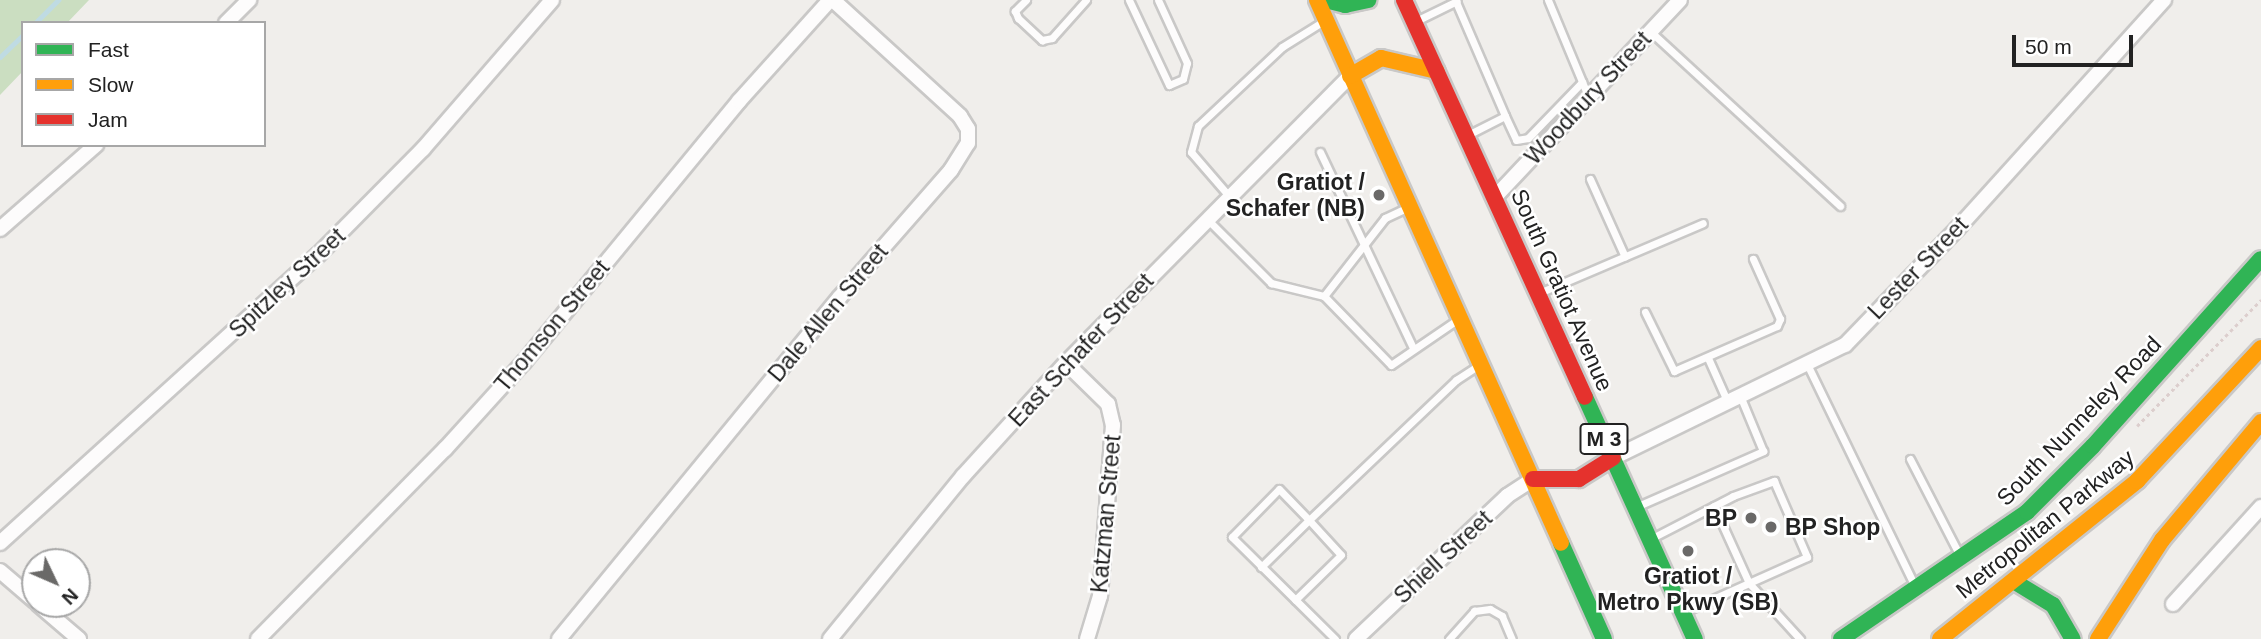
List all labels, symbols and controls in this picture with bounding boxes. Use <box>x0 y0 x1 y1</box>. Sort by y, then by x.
legend <box>21 21 266 147</box>
scale bar <box>2016 21 2137 65</box>
street label: Woodbury Street <box>1519 26 1657 170</box>
text: 50 m <box>2025 35 2072 58</box>
text: Fast <box>88 38 129 61</box>
text: Slow <box>88 73 134 96</box>
text: Jam <box>88 108 128 131</box>
place label: Gratiot / Schafer (NB) <box>1226 168 1365 222</box>
street label: South Gratiot Avenue <box>1505 184 1619 396</box>
marker: Gratiot / Schafer (NB) <box>1371 187 1387 203</box>
street label: Lester Street <box>1862 211 1974 325</box>
street label: Spitzley Street <box>223 222 351 344</box>
street label: Dale Allen Street <box>762 238 894 388</box>
street label: Thomson Street <box>489 254 615 398</box>
street label: East Schafer Street <box>1003 268 1159 432</box>
street label: South Nunneley Road <box>1991 330 2167 512</box>
road number: M 3 <box>1578 422 1630 457</box>
street label: Katzman Street <box>1085 434 1127 594</box>
street label: Metropolitan Parkway <box>1950 444 2140 604</box>
place label: BP <box>1705 504 1737 532</box>
street label: Shiell Street <box>1388 505 1498 609</box>
marker: BP <box>1743 510 1759 526</box>
place label: BP Shop <box>1785 513 1881 541</box>
marker: BP Shop <box>1763 519 1779 535</box>
marker: Gratiot / Metro Pkwy (SB) <box>1680 543 1696 559</box>
north arrow <box>21 548 91 618</box>
place label: Gratiot / Metro Pkwy (SB) <box>1597 562 1779 616</box>
text: N <box>58 584 82 609</box>

